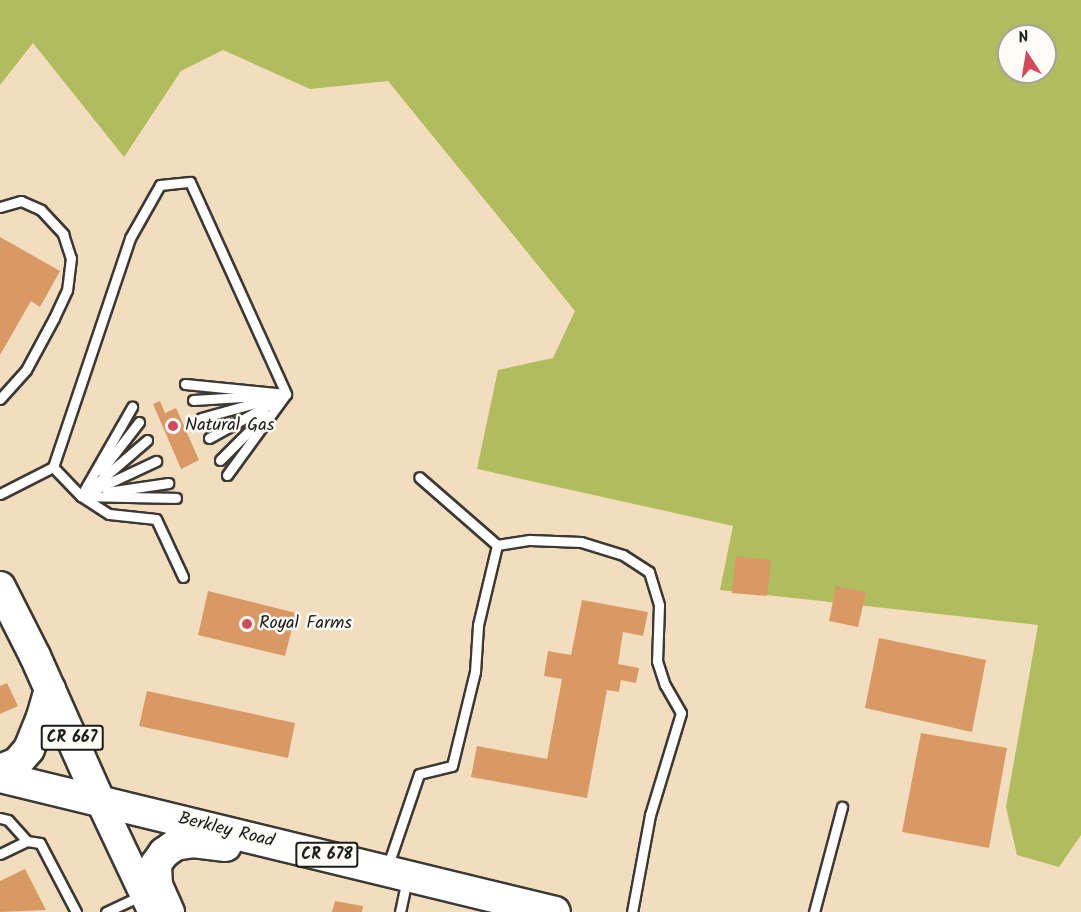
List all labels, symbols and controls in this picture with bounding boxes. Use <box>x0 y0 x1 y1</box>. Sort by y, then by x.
north arrow <box>997 24 1057 84</box>
text: N <box>1016 25 1031 51</box>
place label: Natural Gas <box>185 415 274 437</box>
marker: Natural Gas <box>166 419 180 433</box>
place label: Royal Farms <box>259 613 352 635</box>
marker: Royal Farms <box>240 617 254 631</box>
road number: CR 667 <box>40 725 104 751</box>
street label: Berkley Road <box>176 809 276 853</box>
road number: CR 678 <box>294 842 360 868</box>

